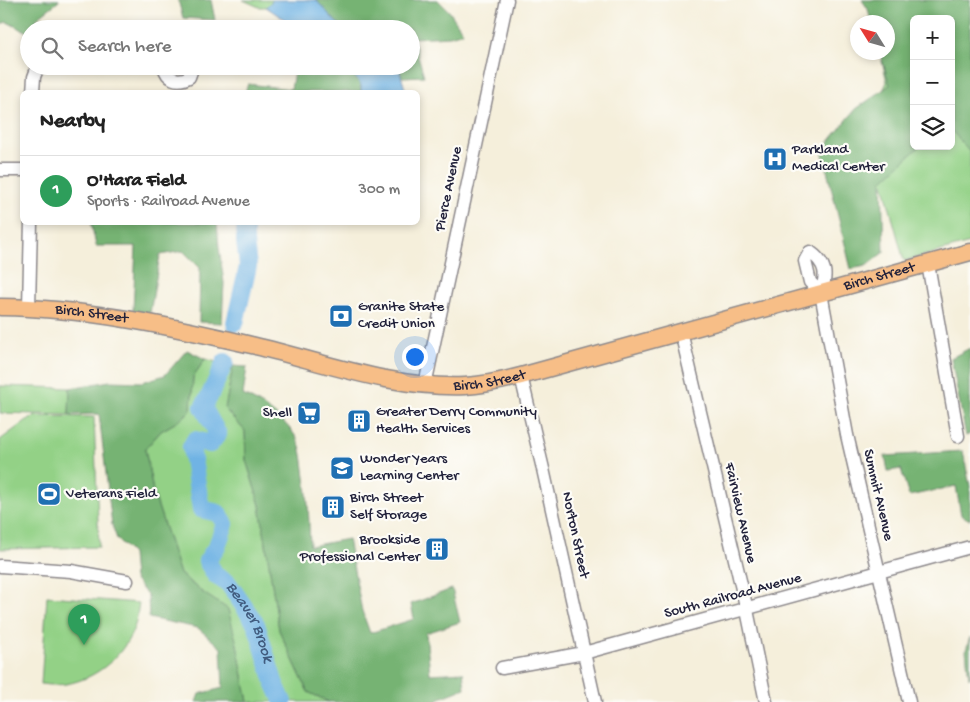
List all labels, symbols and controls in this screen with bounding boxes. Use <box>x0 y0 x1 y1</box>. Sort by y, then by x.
north arrow <box>850 15 895 60</box>
map controls <box>910 15 955 150</box>
button: + <box>910 15 955 60</box>
search box <box>20 20 420 75</box>
icon: search <box>38 34 66 62</box>
text: Search here <box>78 36 172 59</box>
button: − <box>910 60 955 105</box>
button: layers <box>910 105 955 150</box>
text: Nearby <box>40 110 105 135</box>
place label: Parkland Medical Center <box>791 141 886 176</box>
street label: Pierce Avenue <box>431 145 467 234</box>
hospital icon: Parkland Medical Center <box>762 146 788 172</box>
text: O'Hara Field <box>87 170 185 193</box>
text: 1 <box>53 181 59 200</box>
text: 300 m <box>358 181 400 200</box>
text: Sports · Railroad Avenue <box>87 193 250 212</box>
street label: Birch Street <box>841 258 919 296</box>
place label: Granite State Credit Union <box>358 298 444 333</box>
street label: Birch Street <box>54 301 131 329</box>
bank icon: Granite State Credit Union <box>328 303 354 329</box>
your location <box>402 344 428 370</box>
street label: Birch Street <box>452 366 529 395</box>
supermarket icon: Shell <box>296 400 322 426</box>
place label: Greater Derry Community Health Services <box>376 403 537 438</box>
place label: Shell <box>263 404 292 422</box>
building icon: Greater Derry Community Health Services <box>346 408 372 434</box>
street label: Summit Avenue <box>859 447 897 543</box>
place label: Wonder Years Learning Center <box>360 450 460 485</box>
school or university icon: Wonder Years Learning Center <box>329 455 355 481</box>
street label: Fairview Avenue <box>719 460 760 565</box>
sports icon: Veterans Field <box>36 481 62 507</box>
place label: Veterans Field <box>65 485 158 503</box>
place label: Birch Street Self Storage <box>349 489 427 524</box>
street label: Norton Street <box>557 490 593 581</box>
building icon: Birch Street Self Storage <box>320 494 346 520</box>
place label: Brookside Professional Center <box>299 531 422 566</box>
building icon: Brookside Professional Center <box>424 536 450 562</box>
street label: South Railroad Avenue <box>663 569 804 623</box>
water label: Beaver Brook <box>221 579 277 666</box>
pin: 1 <box>68 604 100 645</box>

